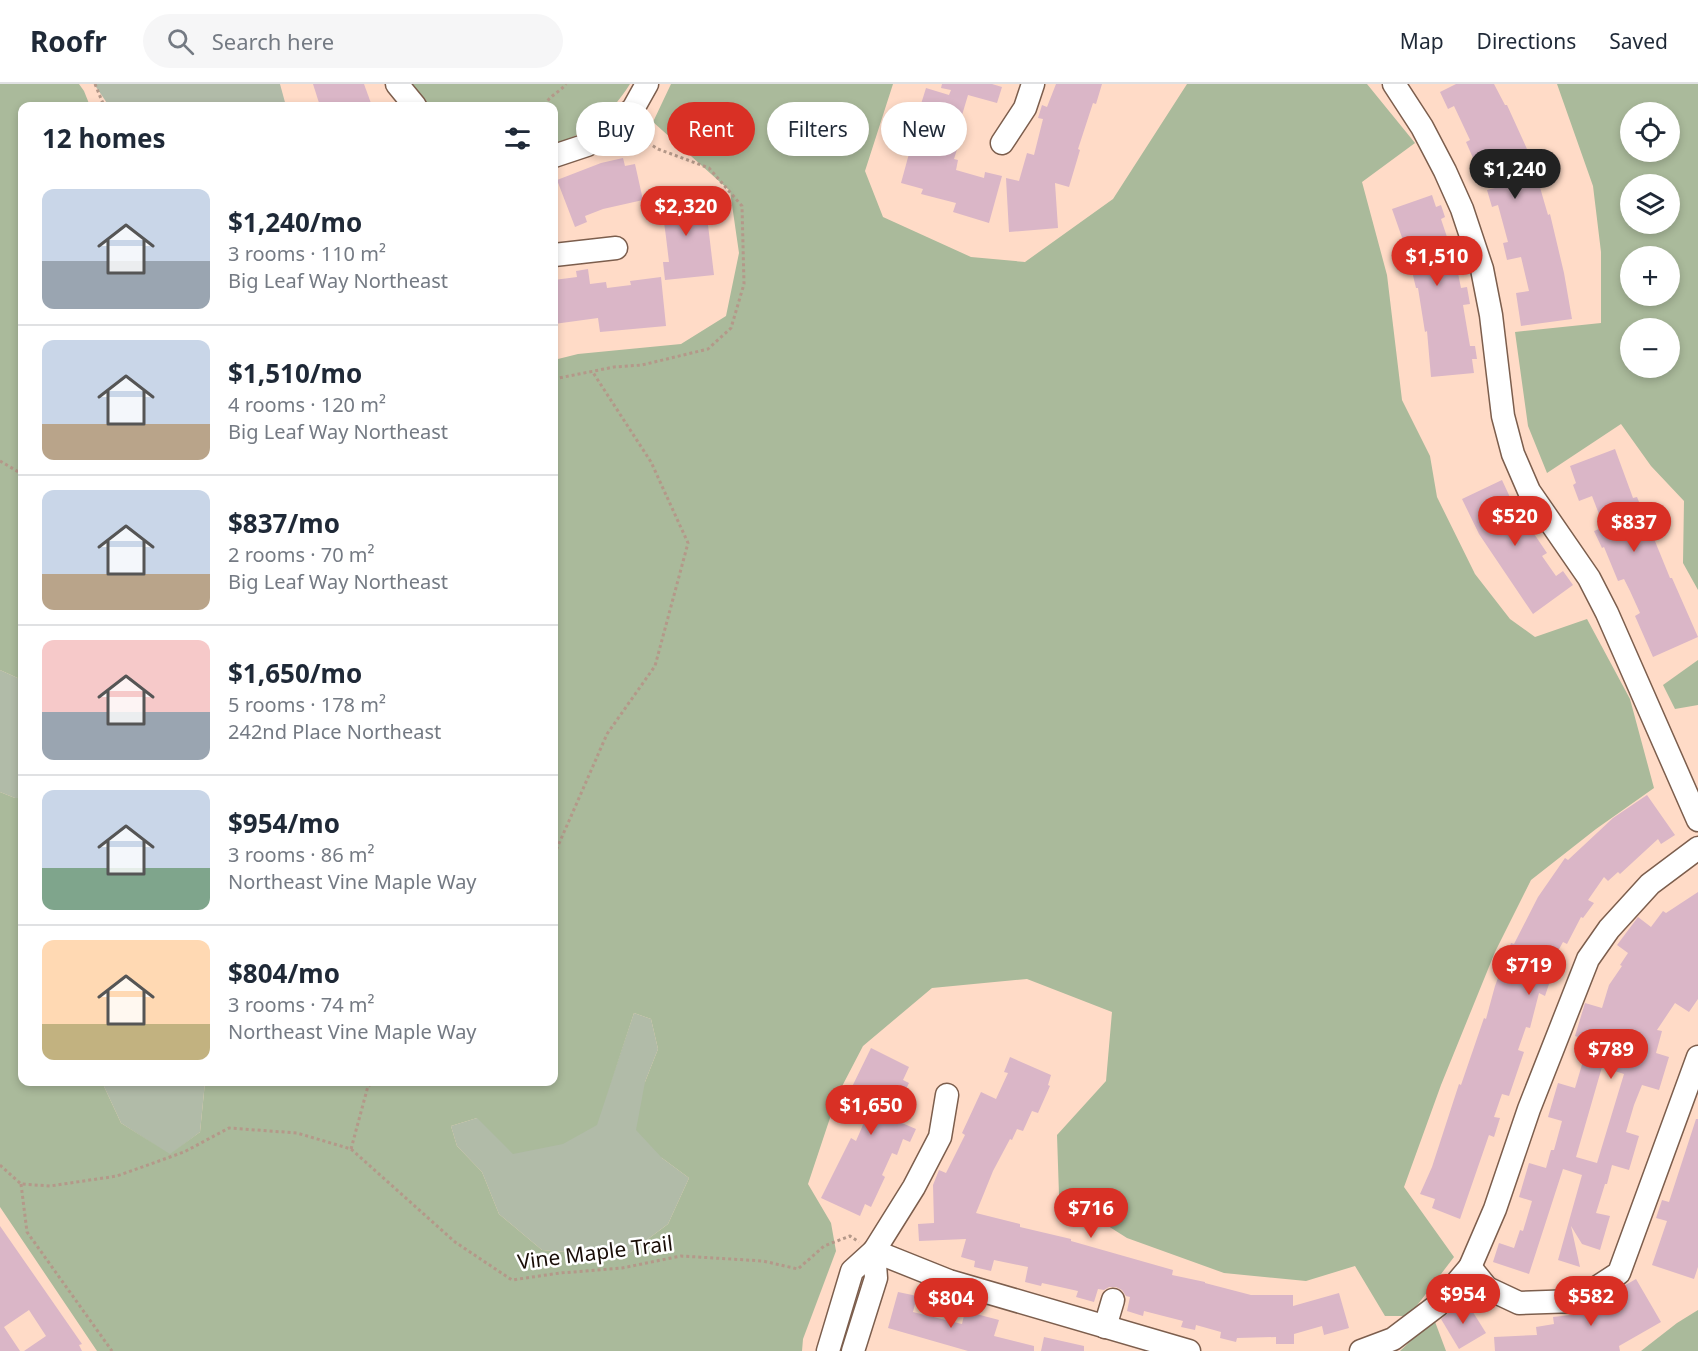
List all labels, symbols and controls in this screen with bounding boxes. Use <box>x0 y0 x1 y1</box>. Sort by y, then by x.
search box <box>143 14 563 68</box>
text: Roofr <box>30 22 107 60</box>
icon: search <box>164 25 197 58</box>
text: Search here <box>212 26 334 56</box>
text: Map <box>1400 27 1444 55</box>
text: Directions <box>1477 27 1576 55</box>
text: Saved <box>1609 27 1668 55</box>
chip: Buy <box>576 102 655 156</box>
chip: Rent <box>667 102 755 156</box>
chip: Filters <box>767 102 869 156</box>
chip: New <box>881 102 967 156</box>
map controls <box>1620 102 1680 378</box>
button: locate <box>1620 102 1680 162</box>
text: 12 homes <box>42 120 166 156</box>
icon: filters <box>501 122 534 155</box>
pin: $1,240 <box>1466 149 1564 200</box>
text: $1,240 <box>1484 155 1546 182</box>
button: layers <box>1620 174 1680 234</box>
pin: $2,320 <box>637 186 735 237</box>
text: $2,320 <box>655 192 717 219</box>
text: $1,240/mo <box>228 204 362 240</box>
icon: home <box>90 213 162 285</box>
pin: $1,510 <box>1388 236 1486 287</box>
text: 3 rooms · 110 m² <box>228 240 386 267</box>
text: $1,510 <box>1406 242 1468 269</box>
button: + <box>1620 246 1680 306</box>
text: Big Leaf Way Northeast <box>228 267 448 294</box>
button: − <box>1620 318 1680 378</box>
text: $1,510/mo <box>228 355 362 391</box>
icon: home <box>90 364 162 436</box>
text: 4 rooms · 120 m² <box>228 391 386 418</box>
text: Big Leaf Way Northeast <box>228 418 448 445</box>
pin: $520 <box>1479 496 1551 547</box>
text: $520 <box>1492 502 1538 529</box>
pin: $837 <box>1598 502 1670 553</box>
text: $837/mo <box>228 505 340 541</box>
text: $837 <box>1611 508 1657 535</box>
icon: home <box>90 514 162 586</box>
text: 2 rooms · 70 m² <box>228 541 375 568</box>
text: Big Leaf Way Northeast <box>228 568 448 595</box>
text: $1,650/mo <box>228 655 362 691</box>
icon: home <box>90 664 162 736</box>
text: 5 rooms · 178 m² <box>228 691 386 718</box>
text: 242nd Place Northeast <box>228 718 441 745</box>
text: $954/mo <box>228 805 340 841</box>
icon: home <box>90 814 162 886</box>
text: 3 rooms · 86 m² <box>228 841 375 868</box>
text: Northeast Vine Maple Way <box>228 868 477 895</box>
pin: $719 <box>1493 945 1565 996</box>
text: $719 <box>1506 951 1552 978</box>
text: $804/mo <box>228 955 340 991</box>
icon: home <box>90 964 162 1036</box>
text: 3 rooms · 74 m² <box>228 991 375 1018</box>
text: Northeast Vine Maple Way <box>228 1018 477 1045</box>
pin: $789 <box>1575 1029 1647 1080</box>
text: $789 <box>1588 1035 1634 1062</box>
pin: $1,650 <box>822 1085 920 1136</box>
text: $1,650 <box>840 1091 902 1118</box>
pin: $716 <box>1055 1188 1127 1239</box>
text: $716 <box>1068 1194 1114 1221</box>
street label: Vine Maple Trail <box>516 1229 674 1275</box>
pin: $954 <box>1427 1274 1499 1325</box>
pin: $582 <box>1555 1276 1627 1327</box>
pin: $804 <box>915 1278 987 1329</box>
text: $954 <box>1440 1280 1486 1307</box>
text: $582 <box>1568 1282 1614 1309</box>
text: $804 <box>928 1284 974 1311</box>

